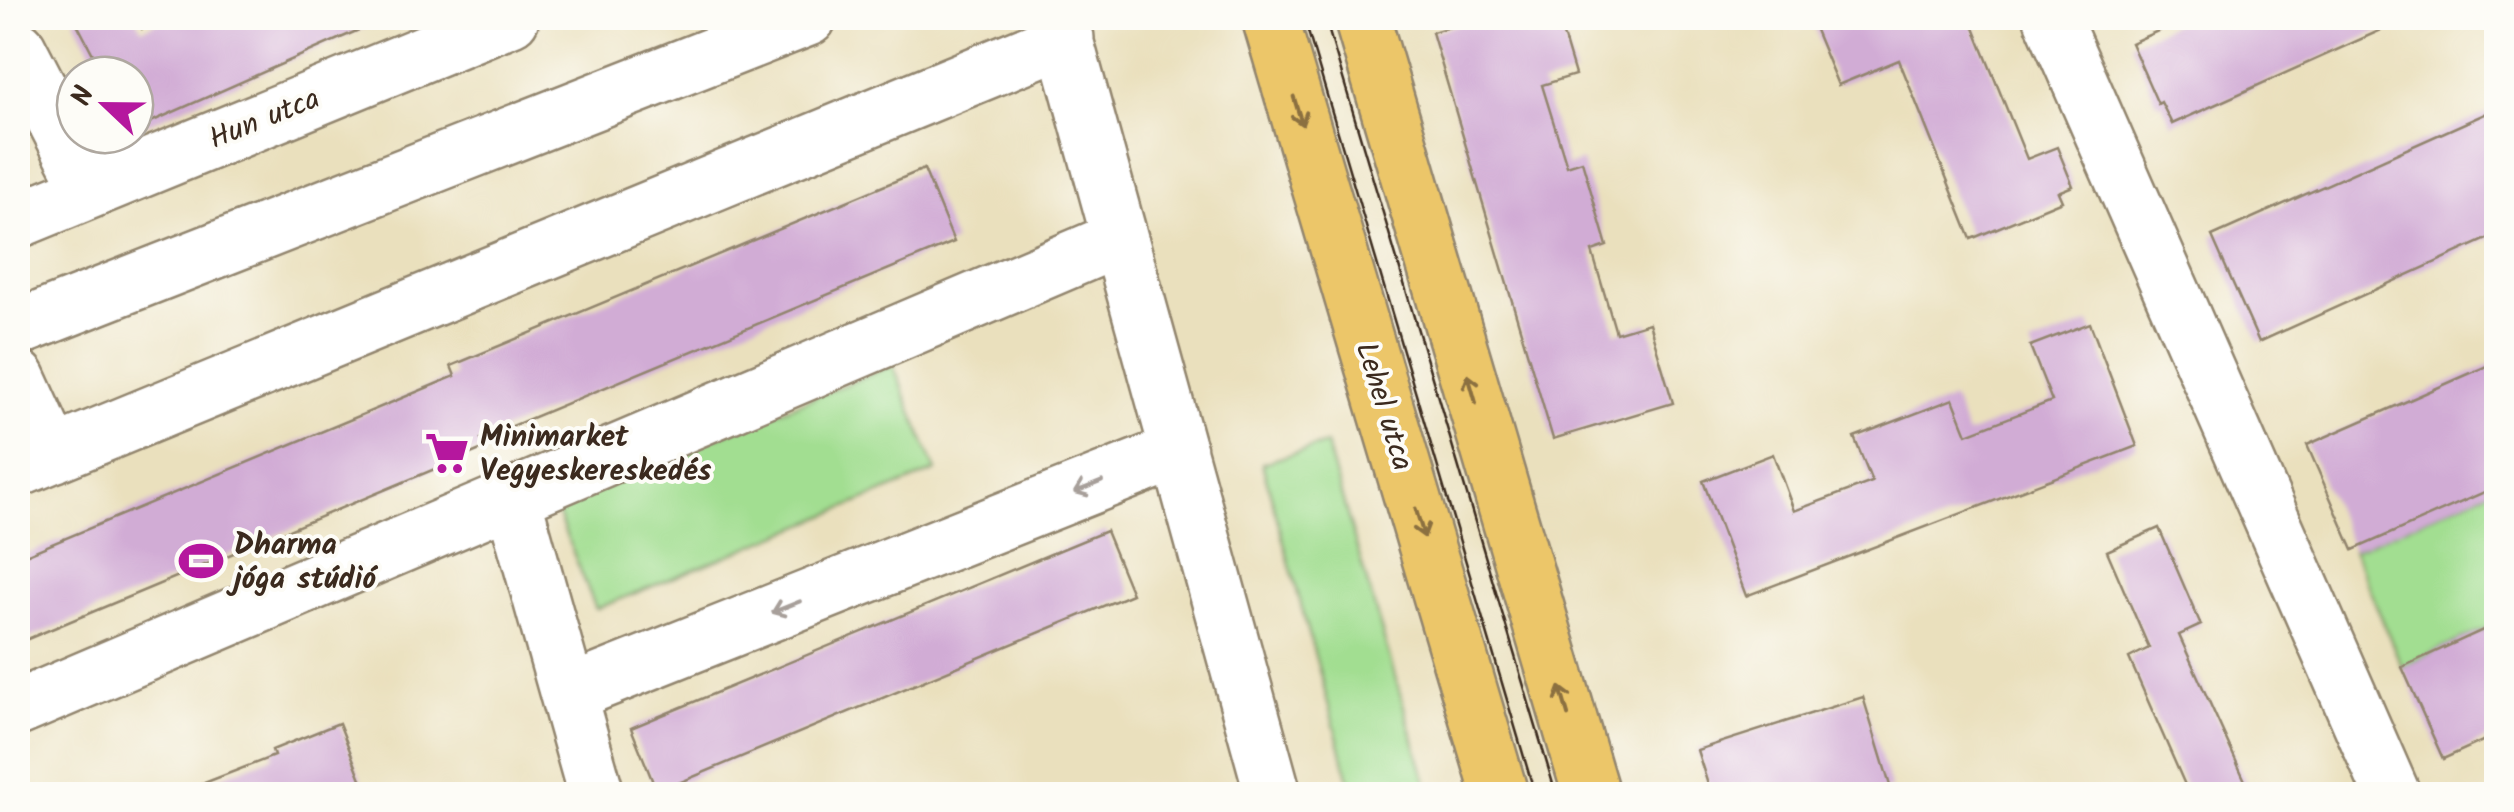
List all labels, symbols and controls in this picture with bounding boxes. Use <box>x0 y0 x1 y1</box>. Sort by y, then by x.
north arrow <box>55 55 155 155</box>
street label: Hun utca <box>202 76 328 164</box>
text: N <box>60 80 108 113</box>
one-way arrow <box>1289 95 1308 126</box>
street label: Lehel utca <box>1341 336 1425 477</box>
one-way arrow <box>1462 374 1480 405</box>
place label: Minimarket Vegyeskereskedés <box>480 414 711 496</box>
supermarket icon: Minimarket Vegyeskereskedés <box>423 429 471 477</box>
one-way arrow <box>1074 479 1104 497</box>
one-way arrow <box>1412 507 1430 538</box>
place label: Dharma jóga stúdió <box>226 522 379 604</box>
sports icon: Dharma jóga stúdió <box>177 537 225 585</box>
one-way arrow <box>772 599 802 617</box>
one-way arrow <box>1554 686 1572 717</box>

